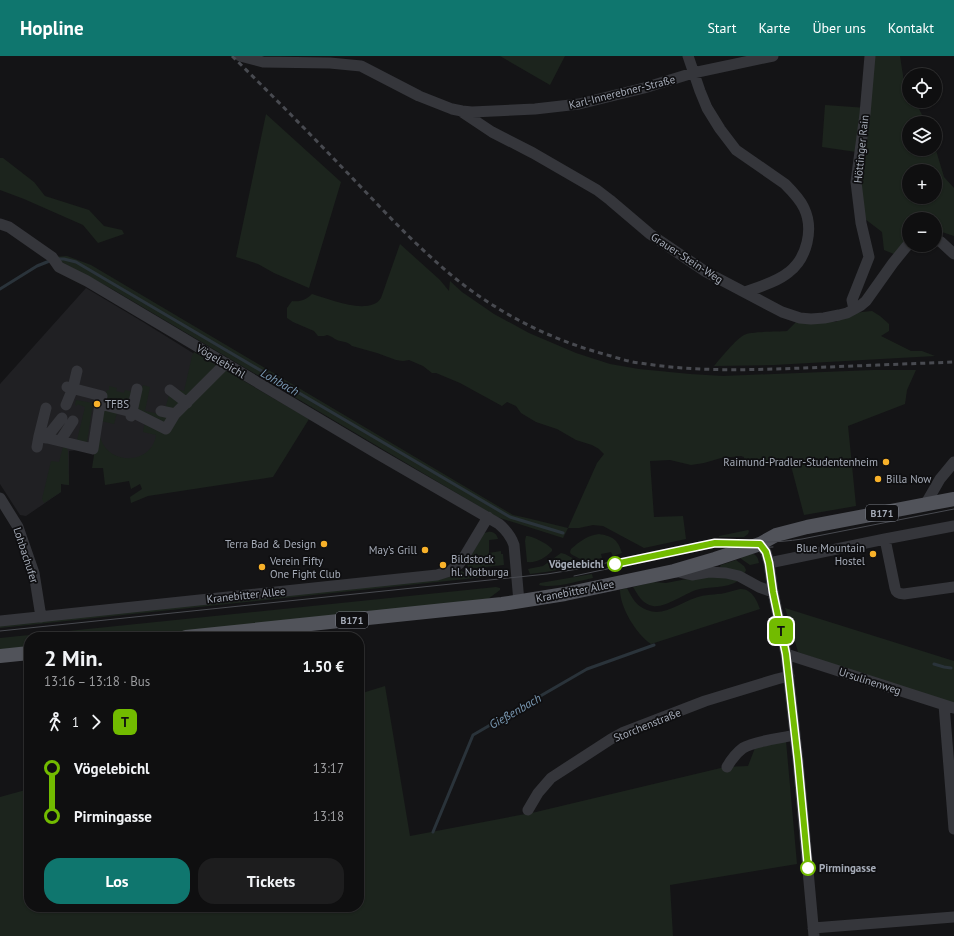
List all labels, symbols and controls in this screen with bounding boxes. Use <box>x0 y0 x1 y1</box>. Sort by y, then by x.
text: Hopline <box>20 16 84 40</box>
text: Start <box>707 19 736 37</box>
text: Karte <box>758 19 790 37</box>
text: Über uns <box>812 19 866 37</box>
text: Kontakt <box>888 19 934 37</box>
map controls <box>902 68 942 252</box>
button: locate <box>902 68 942 108</box>
street label: Karl-Innerebner-Straße <box>567 72 677 112</box>
street label: Höttinger Rain <box>850 114 872 184</box>
button: layers <box>902 116 942 156</box>
button: + <box>902 164 942 204</box>
button: − <box>902 212 942 252</box>
street label: Grauer-Stein-Weg <box>648 229 726 287</box>
street label: Vögelebichl <box>193 340 249 382</box>
water label: Lohbach <box>258 365 302 399</box>
place label: TFBS <box>105 397 129 411</box>
marker: TFBS <box>92 399 102 409</box>
place label: Raimund-Pradler-Studentenheim <box>723 455 878 469</box>
marker: Raimund-Pradler-Studentenheim <box>881 457 891 467</box>
place label: Billa Now <box>886 472 931 486</box>
marker: Billa Now <box>873 474 883 484</box>
road number: B171 <box>866 505 898 521</box>
street label: Lohbachufer <box>10 525 42 585</box>
place label: Terra Bad & Design <box>225 537 316 551</box>
marker: Terra Bad & Design <box>319 539 329 549</box>
place label: Blue Mountain Hostel <box>796 541 866 568</box>
place label: May’s Grill <box>369 543 418 557</box>
marker: May’s Grill <box>420 545 430 555</box>
marker: Blue Mountain Hostel <box>868 549 878 559</box>
place label: Bildstock hl. Notburga <box>451 552 509 579</box>
place label: Verein Fifty One Fight Club <box>269 554 341 581</box>
marker: Vögelebichl <box>607 556 623 572</box>
place label: Vögelebichl <box>548 557 605 571</box>
marker: Bildstock hl. Notburga <box>438 560 448 570</box>
marker: Verein Fifty One Fight Club <box>257 562 267 572</box>
street label: Kranebitter Allee <box>535 576 616 605</box>
street label: Kranebitter Allee <box>206 584 287 606</box>
road number: B171 <box>336 612 368 628</box>
line badge: T <box>768 618 794 644</box>
text: T <box>777 622 785 640</box>
text: 2 Min. <box>44 644 103 672</box>
text: 1.50 € <box>302 657 344 676</box>
street label: Ursulinenweg <box>837 664 903 698</box>
text: 13:16 – 13:18 · Bus <box>44 673 150 690</box>
water label: Gießenbach <box>486 690 544 732</box>
street label: Storchenstraße <box>611 705 683 745</box>
icon: walk <box>44 711 66 733</box>
icon: forward <box>85 711 107 733</box>
text: T <box>121 713 129 731</box>
text: 1 <box>72 714 79 731</box>
text: Vögelebichl <box>74 759 149 778</box>
text: 13:17 <box>313 760 344 777</box>
text: Pirmingasse <box>74 807 152 826</box>
text: 13:18 <box>313 808 344 825</box>
button: Los <box>44 858 190 904</box>
button: Tickets <box>198 858 344 904</box>
marker: Pirmingasse <box>800 860 816 876</box>
place label: Pirmingasse <box>819 861 877 875</box>

